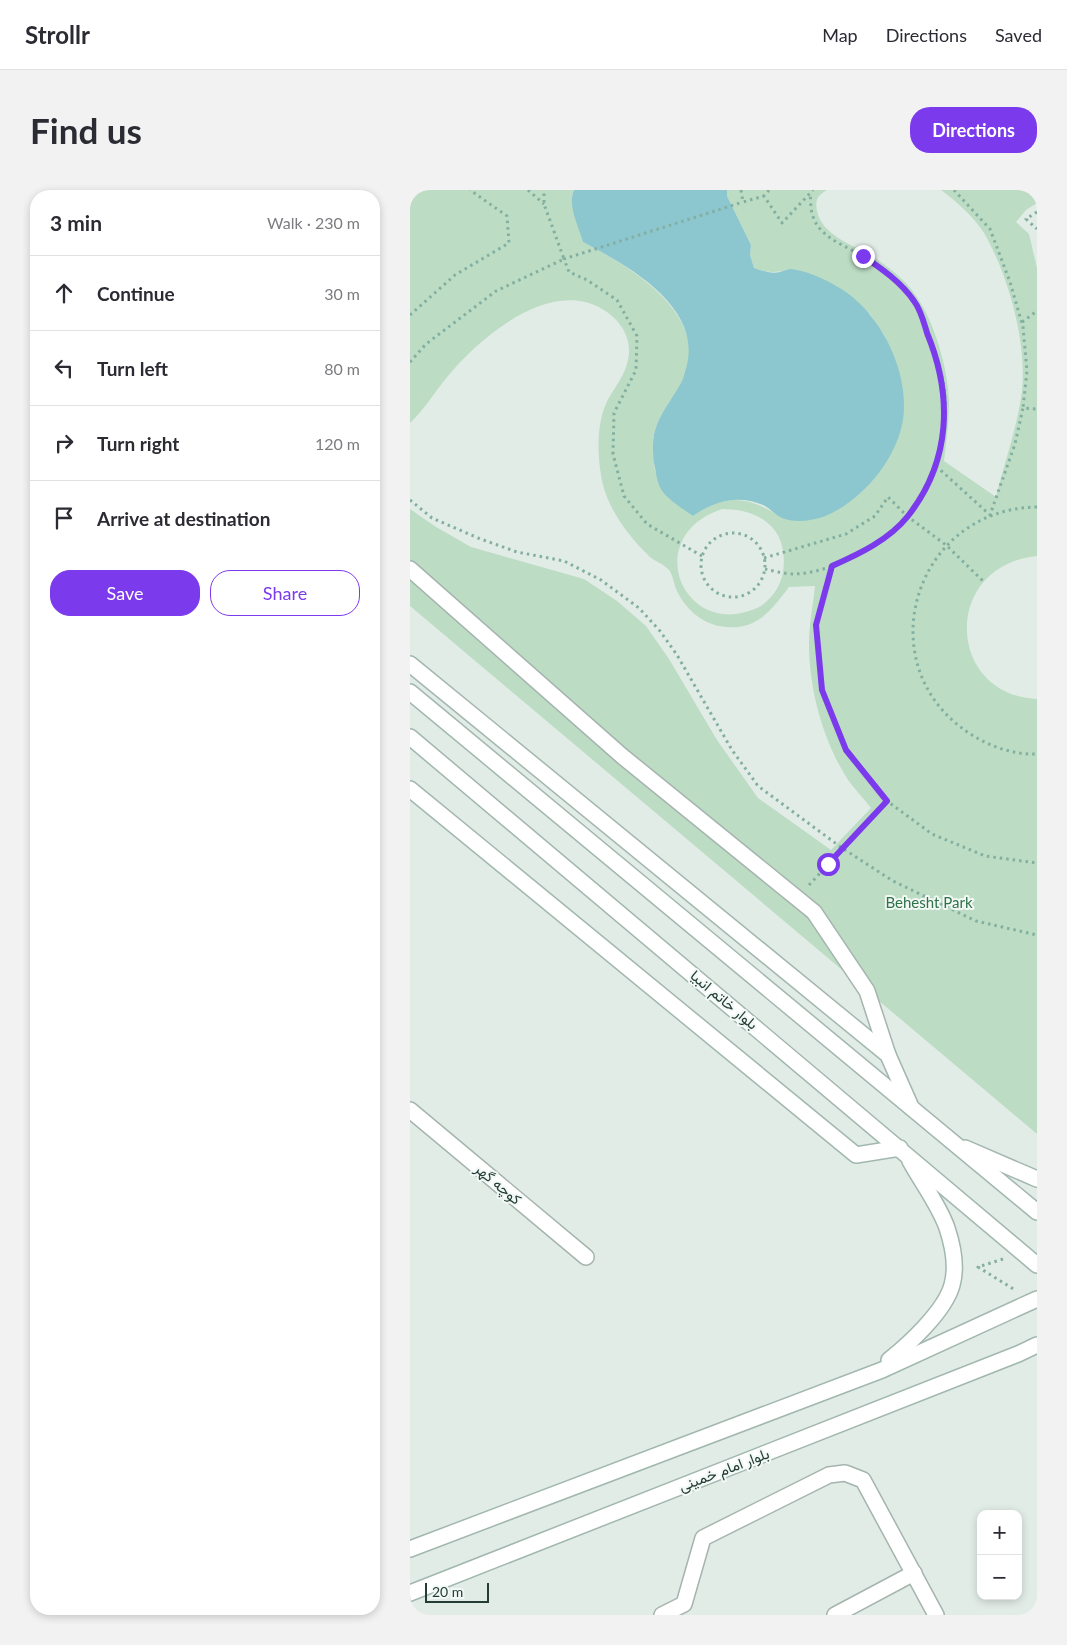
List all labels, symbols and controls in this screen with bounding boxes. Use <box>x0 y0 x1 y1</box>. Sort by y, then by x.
text: Strollr <box>25 20 90 49</box>
text: Map <box>822 24 858 46</box>
text: Directions <box>886 24 967 46</box>
text: Saved <box>995 24 1042 46</box>
button: Directions <box>910 107 1037 153</box>
text: Find us <box>30 109 142 151</box>
text: 3 min <box>50 210 102 235</box>
text: Walk · 230 m <box>267 213 360 232</box>
route end <box>852 245 875 268</box>
icon: ahead <box>50 279 78 307</box>
text: Continue <box>97 282 175 305</box>
text: 30 m <box>324 284 360 303</box>
icon: left <box>50 354 78 382</box>
text: Turn left <box>97 357 168 380</box>
text: 80 m <box>324 359 360 378</box>
icon: right <box>50 429 78 457</box>
text: Turn right <box>97 432 179 455</box>
text: 120 m <box>315 434 360 453</box>
icon: arrive <box>50 504 78 532</box>
text: Arrive at destination <box>97 507 270 530</box>
button: Save <box>50 570 200 616</box>
button: Share <box>210 570 360 616</box>
route start <box>817 853 840 876</box>
park label: Behesht Park <box>885 893 973 911</box>
street label: بلوار خاتم انبیا <box>686 966 762 1034</box>
street label: کوچه گهر <box>470 1158 526 1210</box>
street label: بلوار امام خمینی <box>676 1444 772 1496</box>
map controls <box>977 1510 1022 1600</box>
button: + <box>977 1510 1022 1555</box>
button: − <box>977 1555 1022 1600</box>
scale bar <box>425 1580 489 1603</box>
text: 20 m <box>432 1583 463 1600</box>

